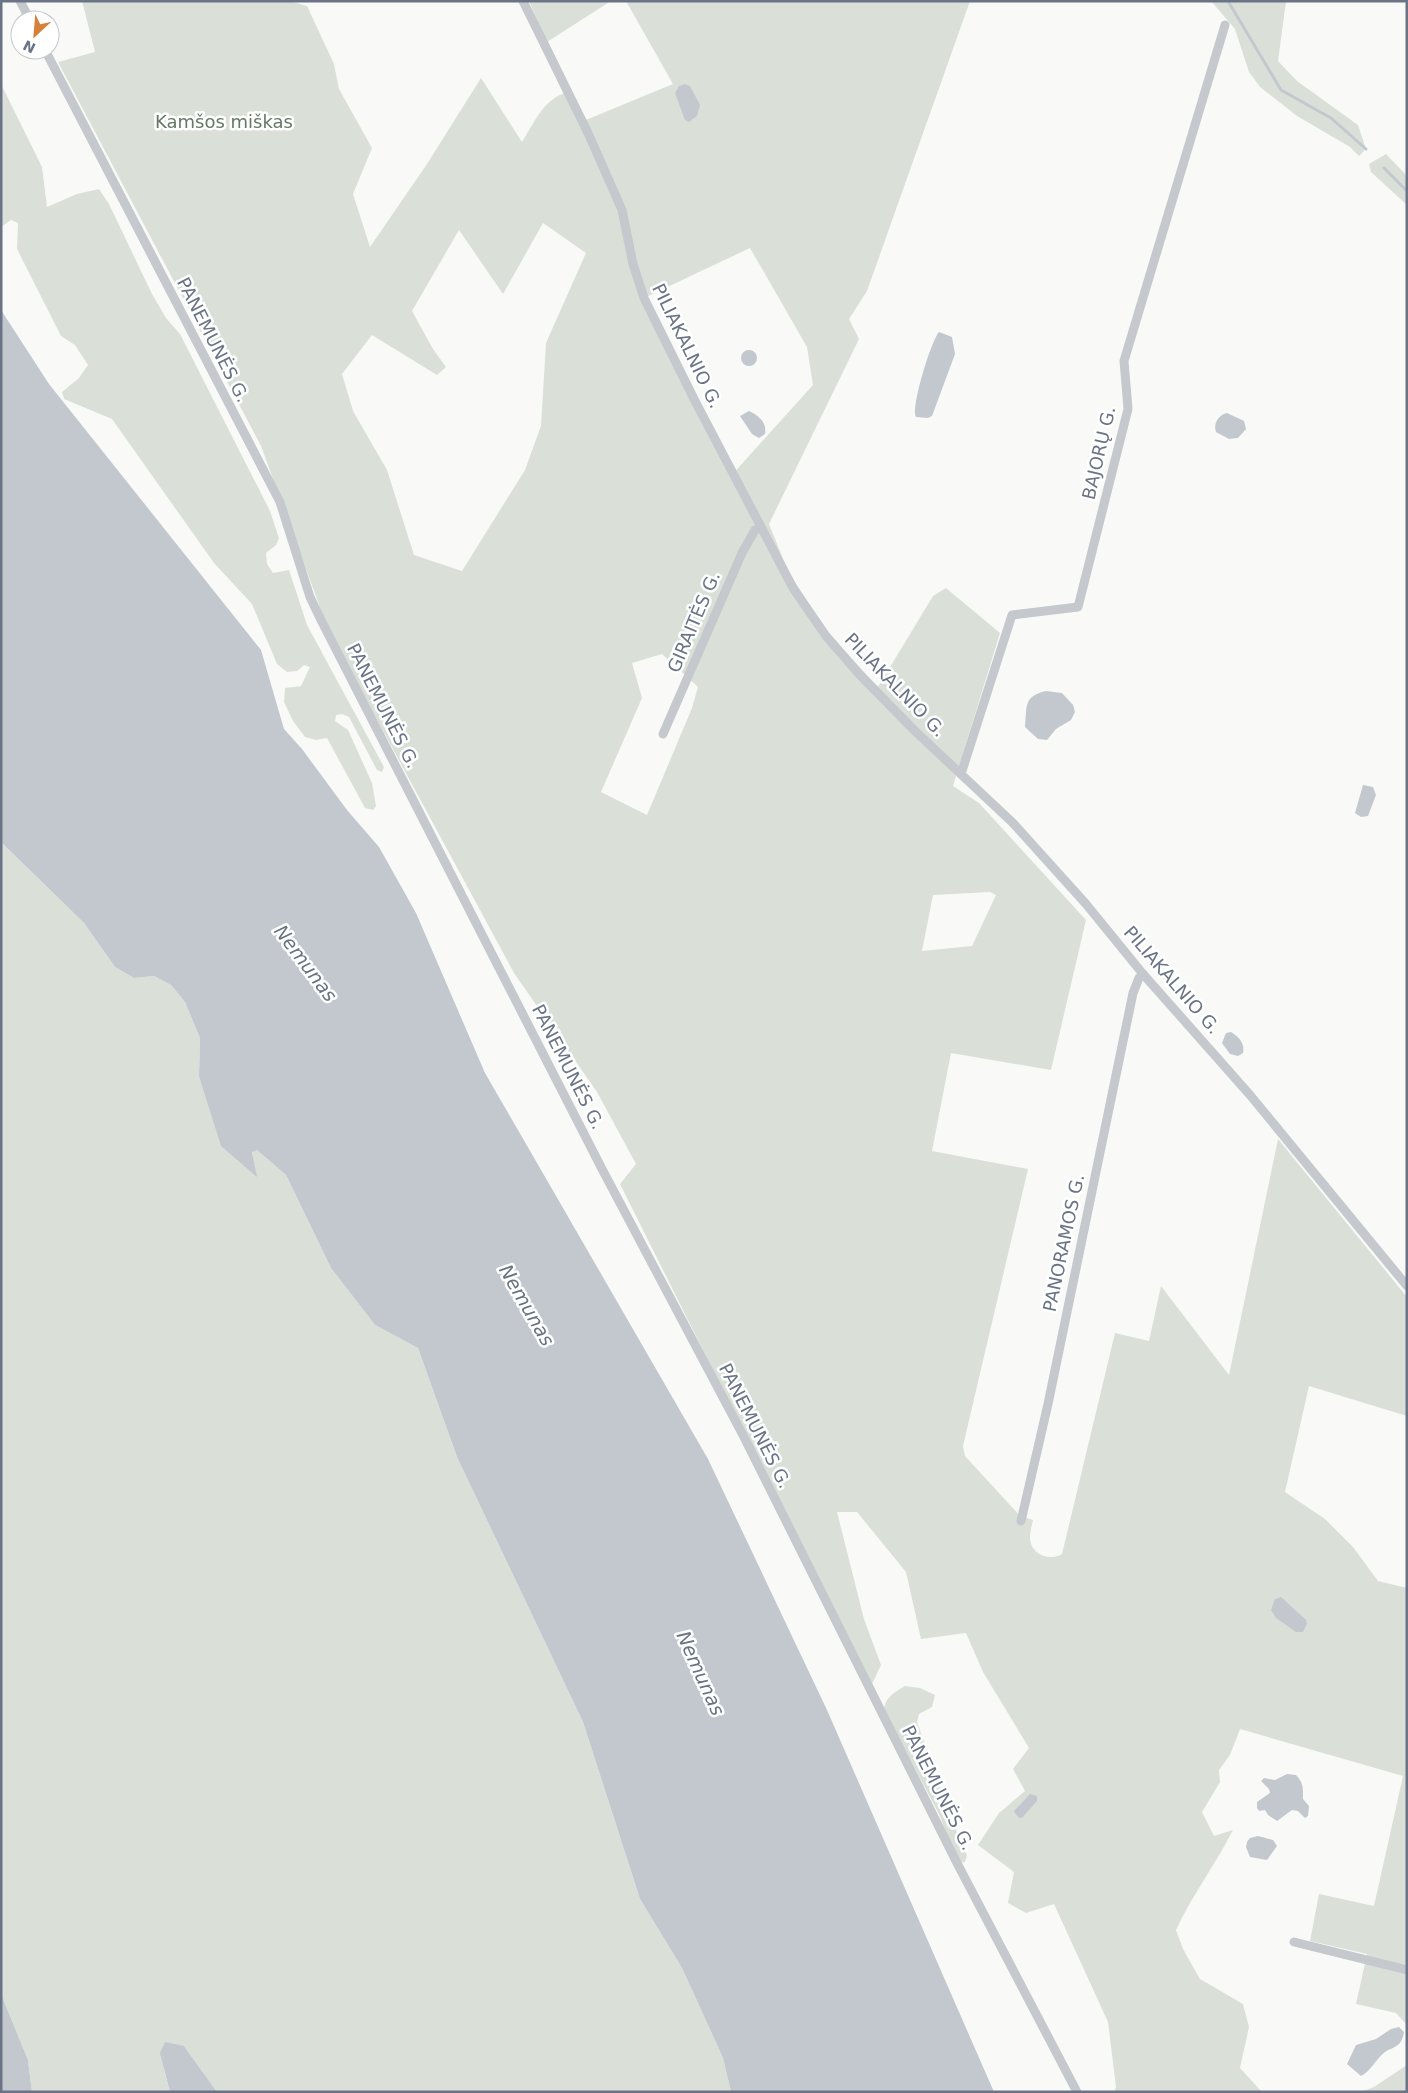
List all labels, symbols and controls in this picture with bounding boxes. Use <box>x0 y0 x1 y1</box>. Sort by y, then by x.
north arrow <box>10 10 60 60</box>
text: N <box>21 37 38 56</box>
park label: Kamšos miškas <box>155 111 293 132</box>
street label: PANEMUNĖS G. <box>173 274 254 406</box>
street label: PILIAKALNIO G. <box>648 280 727 411</box>
street label: BAJORŲ G. <box>1078 404 1119 502</box>
street label: GIRAITĖS G. <box>663 568 724 676</box>
street label: PILIAKALNIO G. <box>841 628 950 741</box>
street label: PANEMUNĖS G. <box>343 640 424 772</box>
water label: Nemunas <box>270 920 342 1006</box>
street label: PILIAKALNIO G. <box>1120 921 1225 1038</box>
street label: PANEMUNĖS G. <box>528 1001 609 1133</box>
street label: PANORAMOS G. <box>1039 1172 1088 1314</box>
water label: Nemunas <box>495 1261 559 1350</box>
street label: PANEMUNĖS G. <box>715 1360 796 1492</box>
water label: Nemunas <box>673 1627 729 1719</box>
street label: PANEMUNĖS G. <box>898 1722 979 1854</box>

